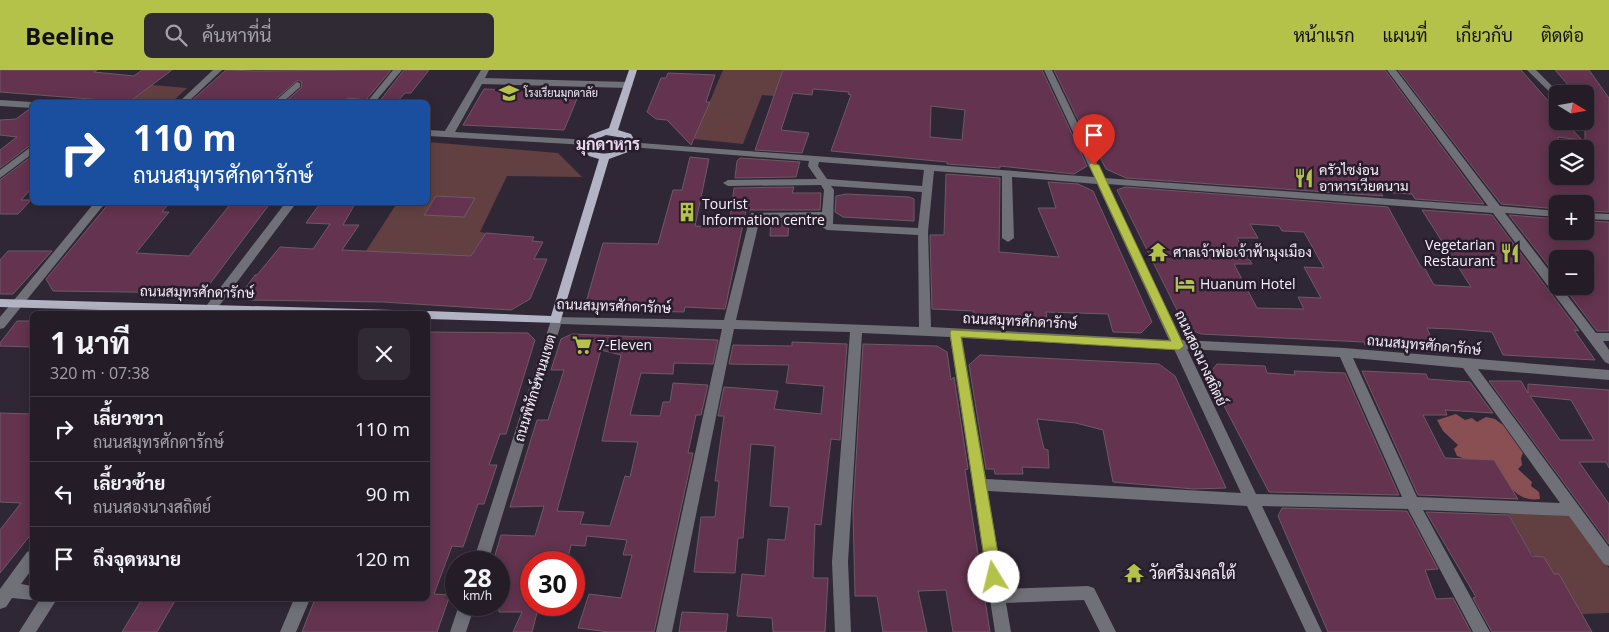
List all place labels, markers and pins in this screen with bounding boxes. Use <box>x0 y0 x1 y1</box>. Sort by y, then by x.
school or university icon: โรงเรียนมุกดาลัย <box>498 82 520 104</box>
place label: โรงเรียนมุกดาลัย <box>523 85 598 102</box>
pin <box>1073 114 1115 165</box>
place label: ครัวไซง่อน อาหารเวียดนาม <box>1319 160 1409 195</box>
restaurant icon: ครัวไซง่อน อาหารเวียดนาม <box>1293 167 1315 189</box>
place label: Tourist Information centre <box>702 194 825 229</box>
building icon: Tourist Information centre <box>676 201 698 223</box>
place label: Vegetarian Restaurant <box>1423 235 1495 270</box>
temple icon: ศาลเจ้าพ่อเจ้าฟ้ามุงเมือง <box>1147 241 1169 263</box>
place label: ศาลเจ้าพ่อเจ้าฟ้ามุงเมือง <box>1173 242 1312 262</box>
restaurant icon: Vegetarian Restaurant <box>1499 242 1521 264</box>
hotel icon: Huanum Hotel <box>1174 273 1196 295</box>
place label: Huanum Hotel <box>1200 274 1296 293</box>
supermarket icon: 7-Eleven <box>571 334 593 356</box>
place label: 7-Eleven <box>597 335 652 354</box>
temple icon: วัดศรีมงคลใต้ <box>1123 562 1145 584</box>
place label: วัดศรีมงคลใต้ <box>1149 562 1237 584</box>

